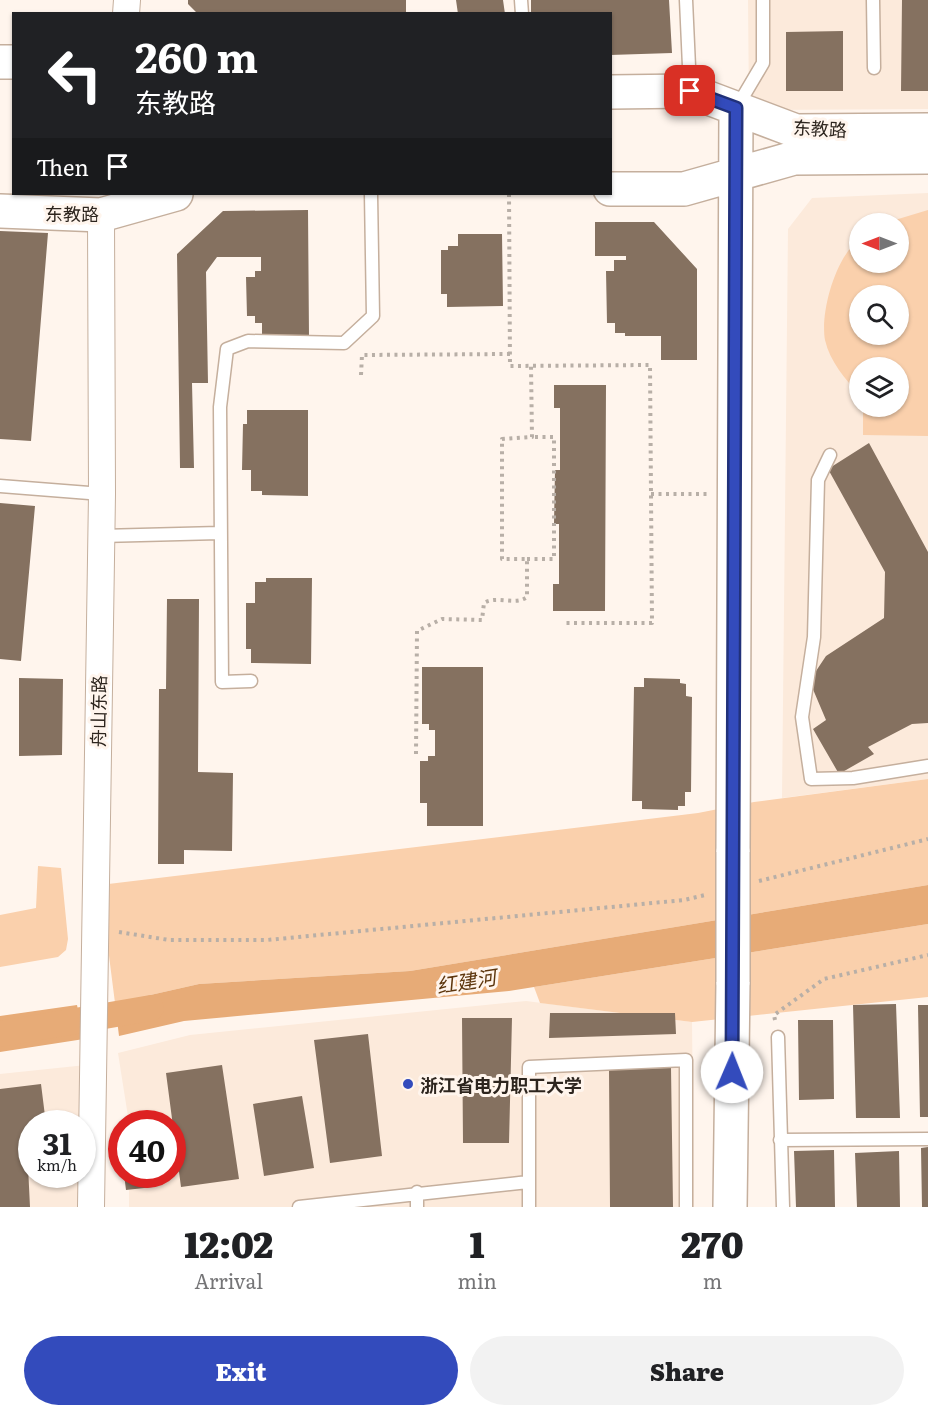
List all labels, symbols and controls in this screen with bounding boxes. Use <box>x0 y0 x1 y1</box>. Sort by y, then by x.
text: 260 m <box>135 24 258 86</box>
icon: left <box>36 36 114 114</box>
pin <box>664 65 715 116</box>
icon: arrive <box>673 74 706 107</box>
text: 东教路 <box>135 81 216 121</box>
street label: 东教路 <box>792 113 848 143</box>
text: Then <box>36 150 89 183</box>
icon: arrive <box>101 150 134 183</box>
street label: 东教路 <box>45 200 99 227</box>
north arrow <box>849 213 909 273</box>
map controls <box>849 213 909 417</box>
button: search <box>849 285 909 345</box>
button: layers <box>849 357 909 417</box>
street label: 舟山东路 <box>84 675 112 747</box>
water label: 红建河 <box>434 960 502 1000</box>
position arrow <box>700 1040 764 1104</box>
place label: 浙江省电力职工大学 <box>420 1071 582 1098</box>
marker: 浙江省电力职工大学 <box>401 1077 415 1091</box>
speed limit sign: 40 <box>108 1110 186 1188</box>
text: 31 <box>42 1120 72 1164</box>
text: km/h <box>37 1153 77 1176</box>
text: 12:02 <box>184 1216 273 1269</box>
text: 1 <box>470 1216 485 1269</box>
text: 270 <box>681 1216 744 1269</box>
text: Arrival <box>195 1265 263 1295</box>
text: min <box>457 1265 497 1295</box>
text: m <box>703 1265 722 1295</box>
button: Exit <box>24 1336 458 1405</box>
button: Share <box>470 1336 904 1405</box>

